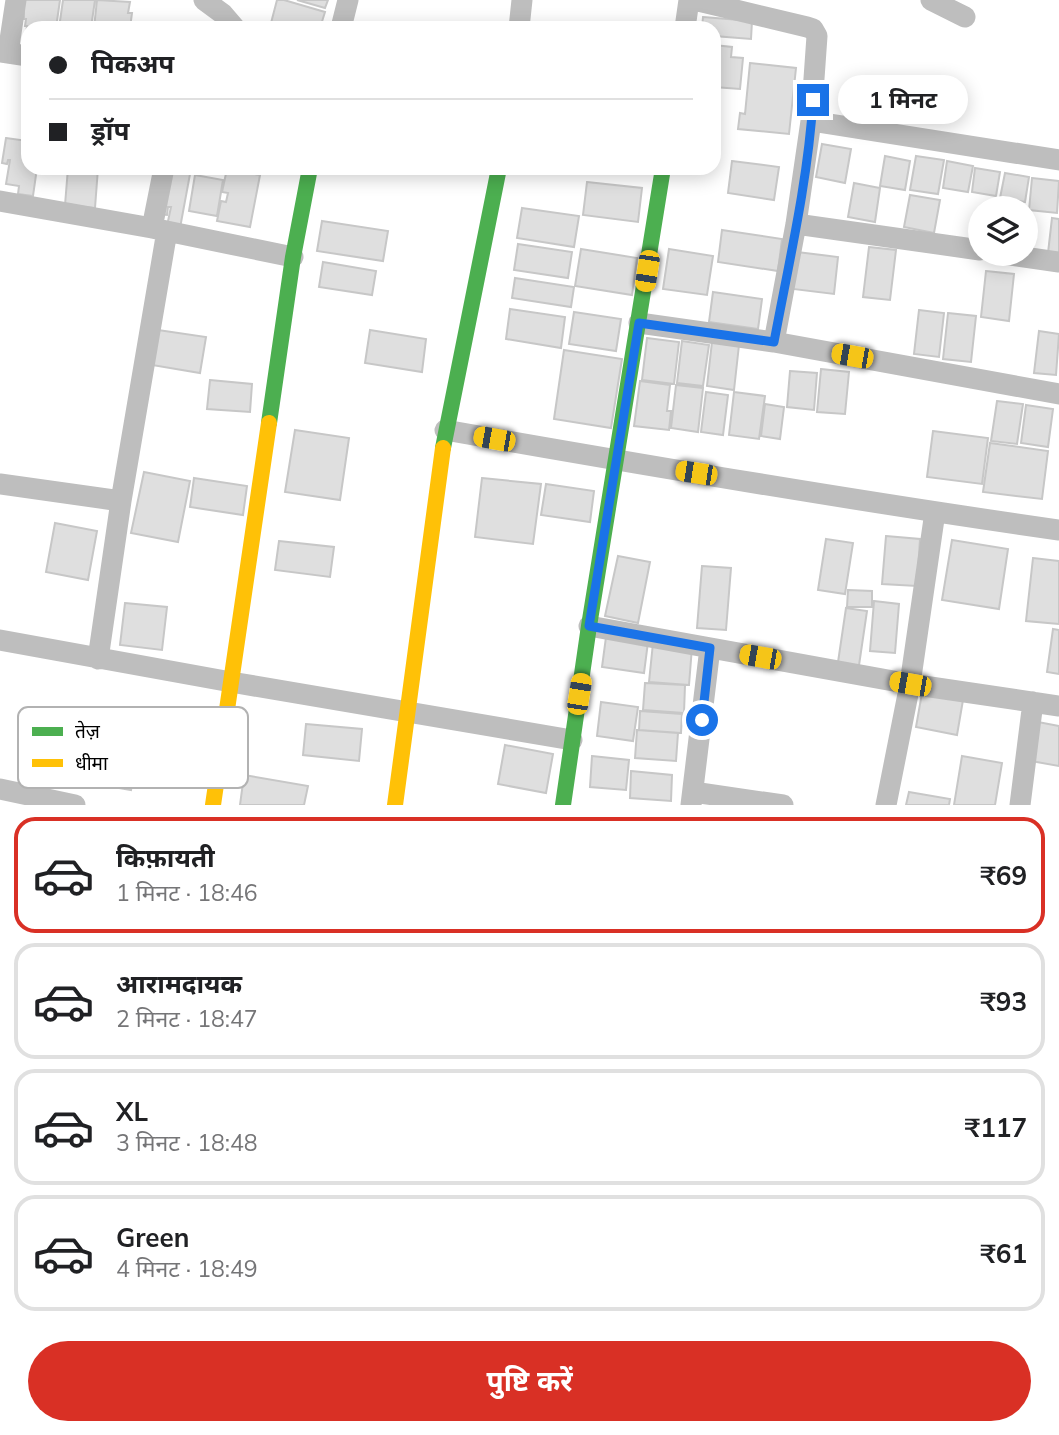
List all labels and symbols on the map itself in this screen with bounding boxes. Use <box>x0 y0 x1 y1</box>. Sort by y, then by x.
callout: 1 मिनट <box>838 76 967 124</box>
route end <box>797 84 829 116</box>
car <box>634 249 661 293</box>
car <box>830 342 875 370</box>
car <box>472 425 517 453</box>
car <box>674 459 719 487</box>
car <box>738 643 783 671</box>
car <box>888 670 933 698</box>
car <box>566 672 593 716</box>
route start <box>686 704 718 736</box>
legend <box>18 707 248 788</box>
text: तेज़ <box>75 719 101 743</box>
text: धीमा <box>75 751 109 775</box>

